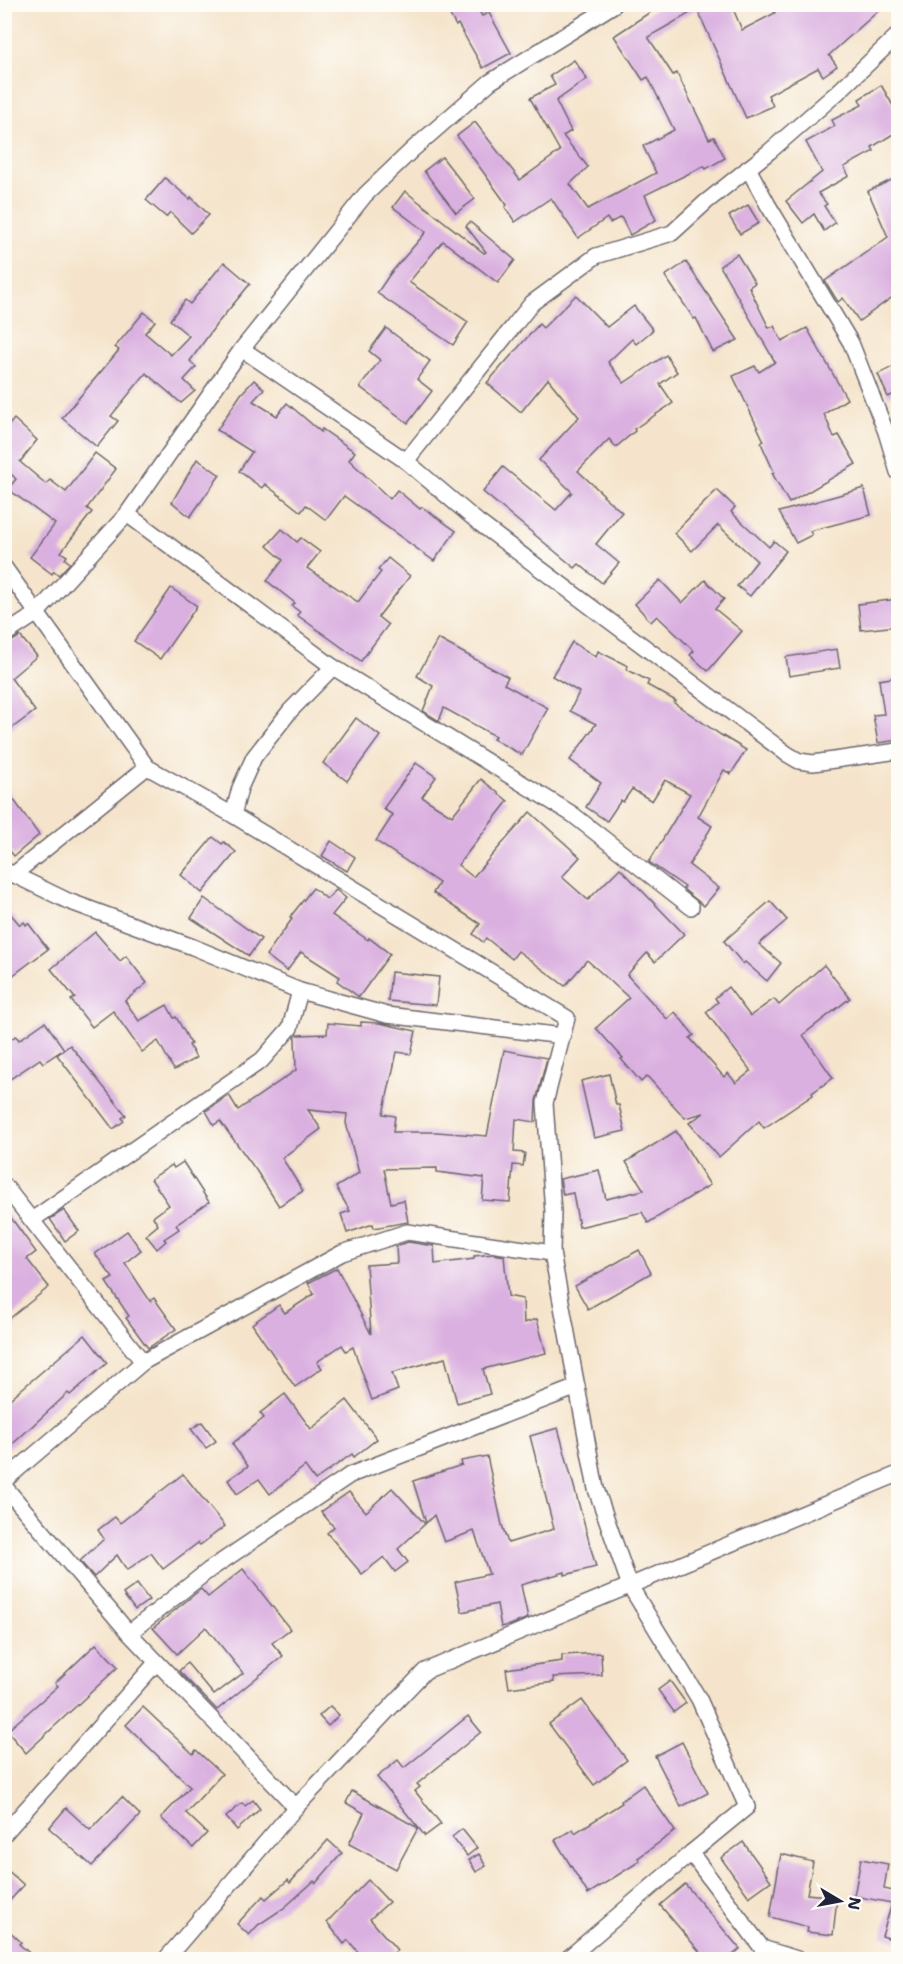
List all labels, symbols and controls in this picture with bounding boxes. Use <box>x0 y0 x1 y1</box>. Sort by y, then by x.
north arrow <box>810 1871 870 1931</box>
text: N <box>843 1895 866 1912</box>

